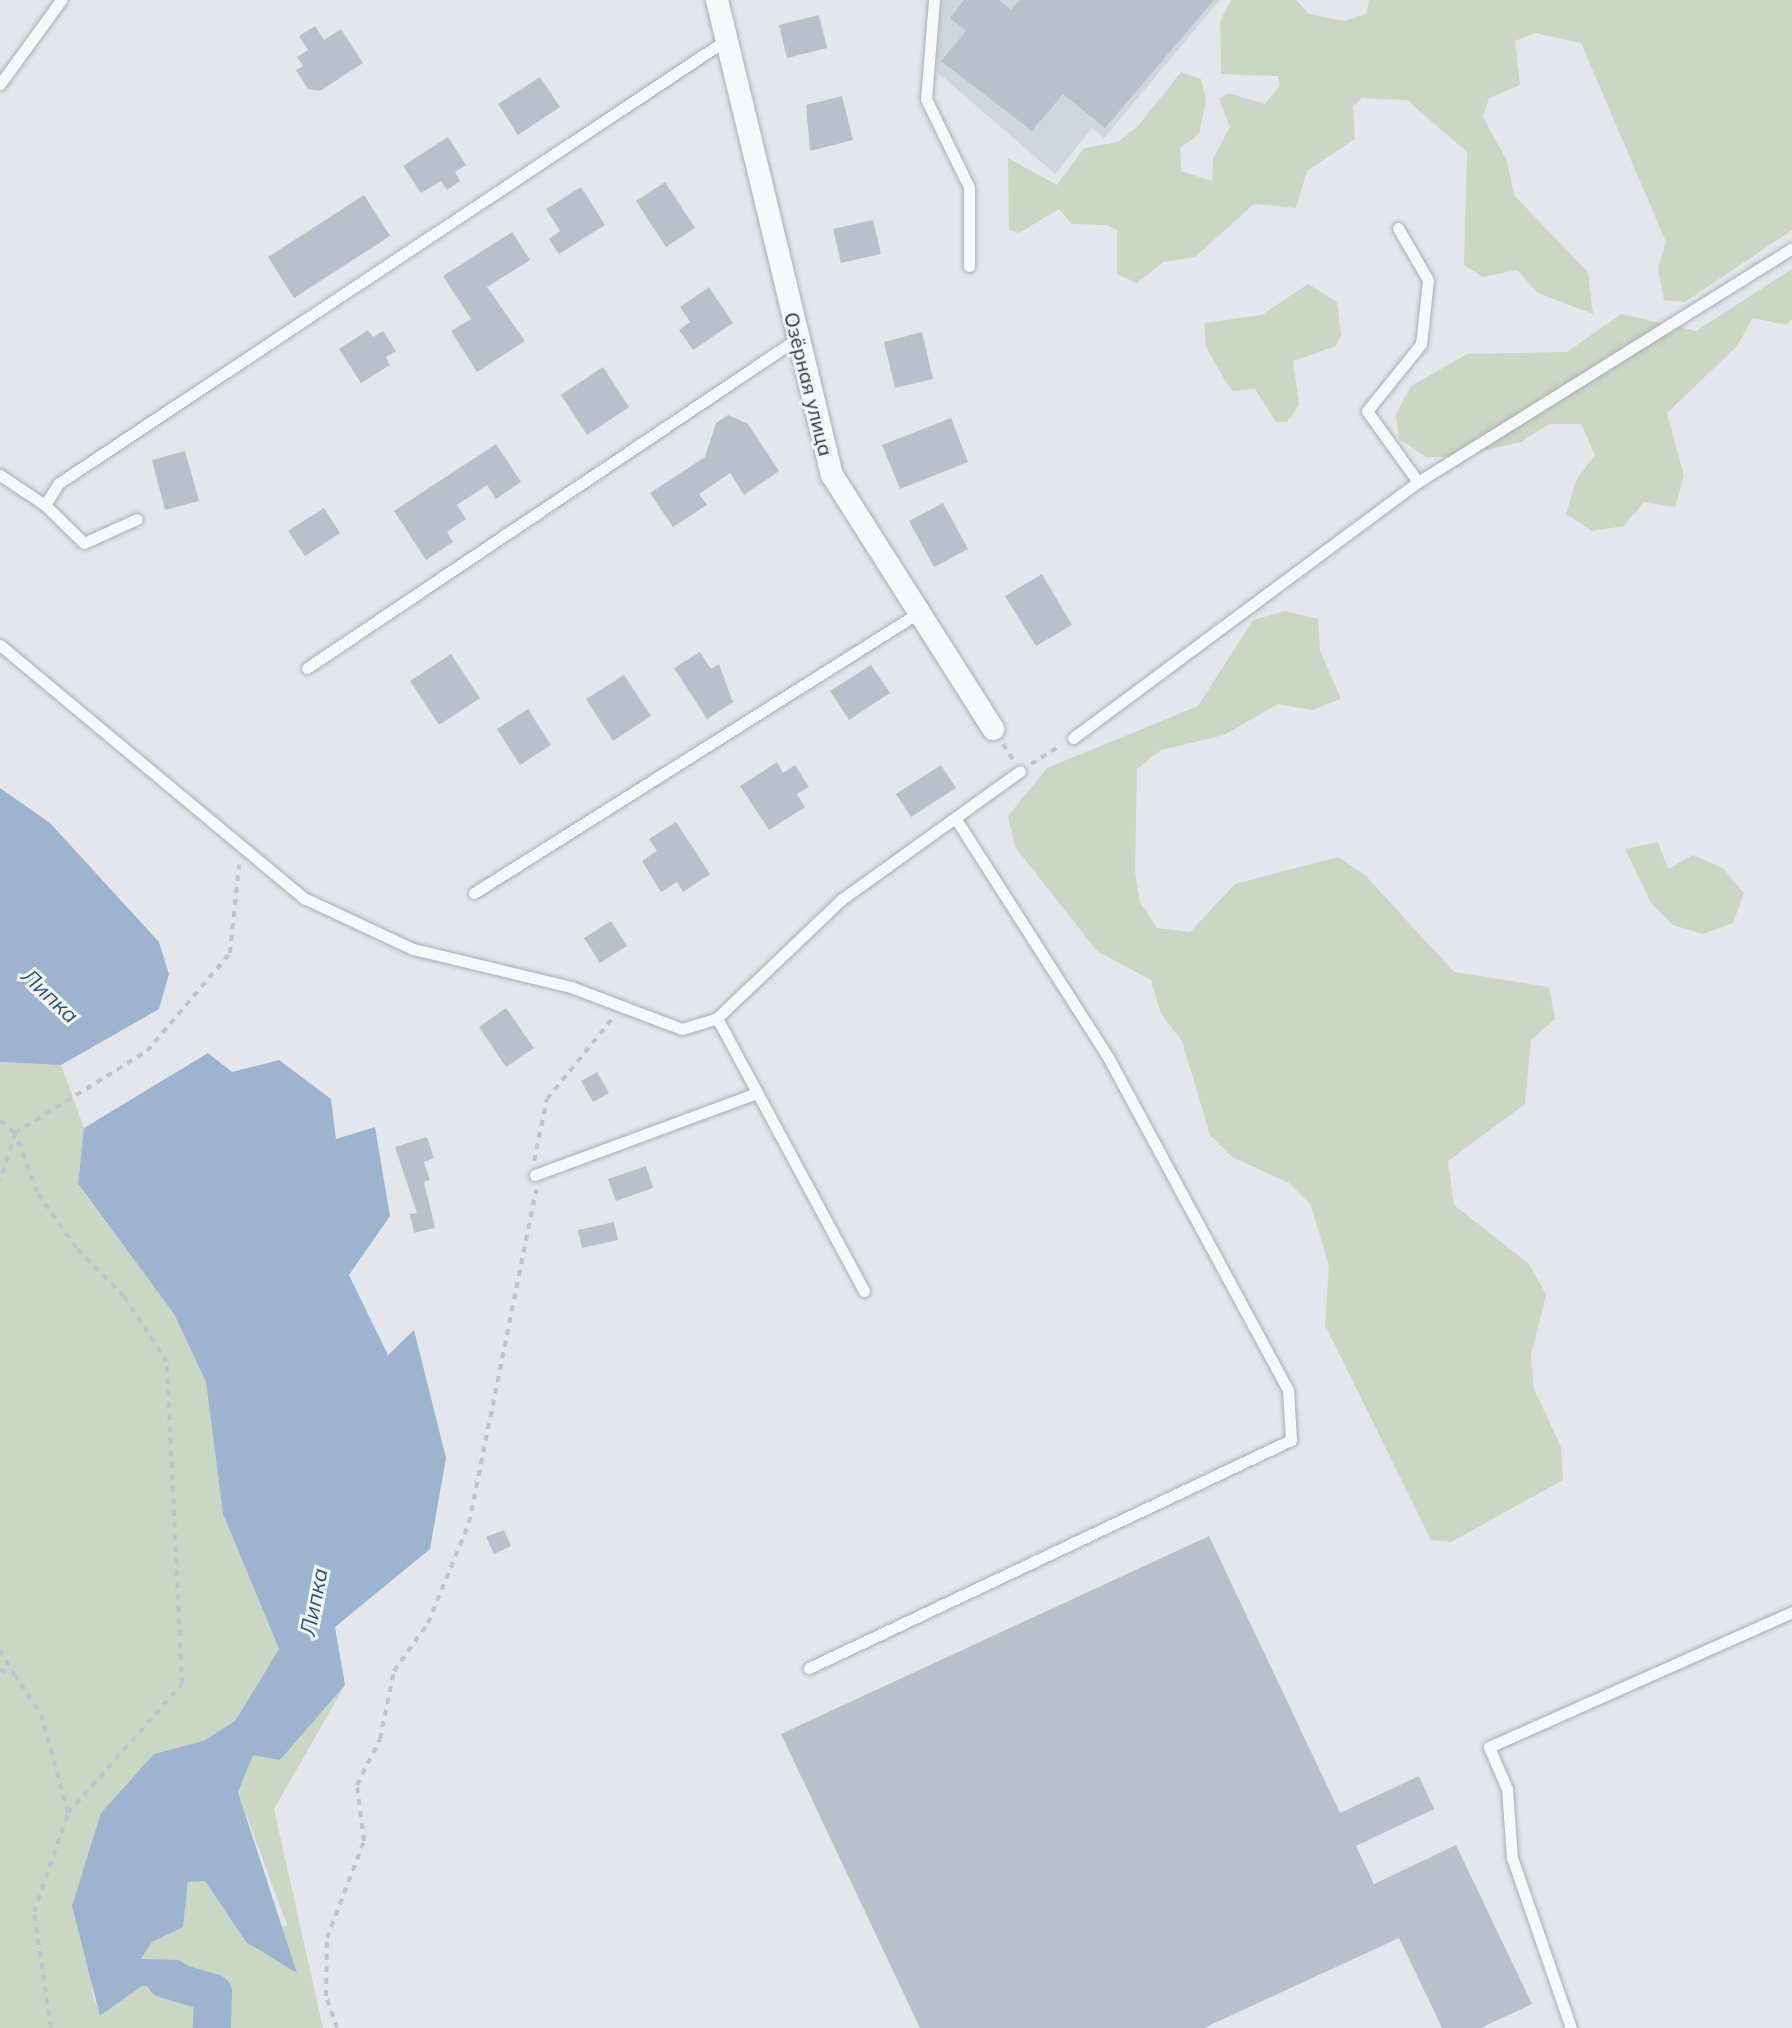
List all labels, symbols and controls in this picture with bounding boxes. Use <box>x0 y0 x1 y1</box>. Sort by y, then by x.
street label: Озёрная улица <box>780 310 838 458</box>
water label: Липка <box>16 963 84 1029</box>
water label: Липка <box>295 1566 333 1638</box>

